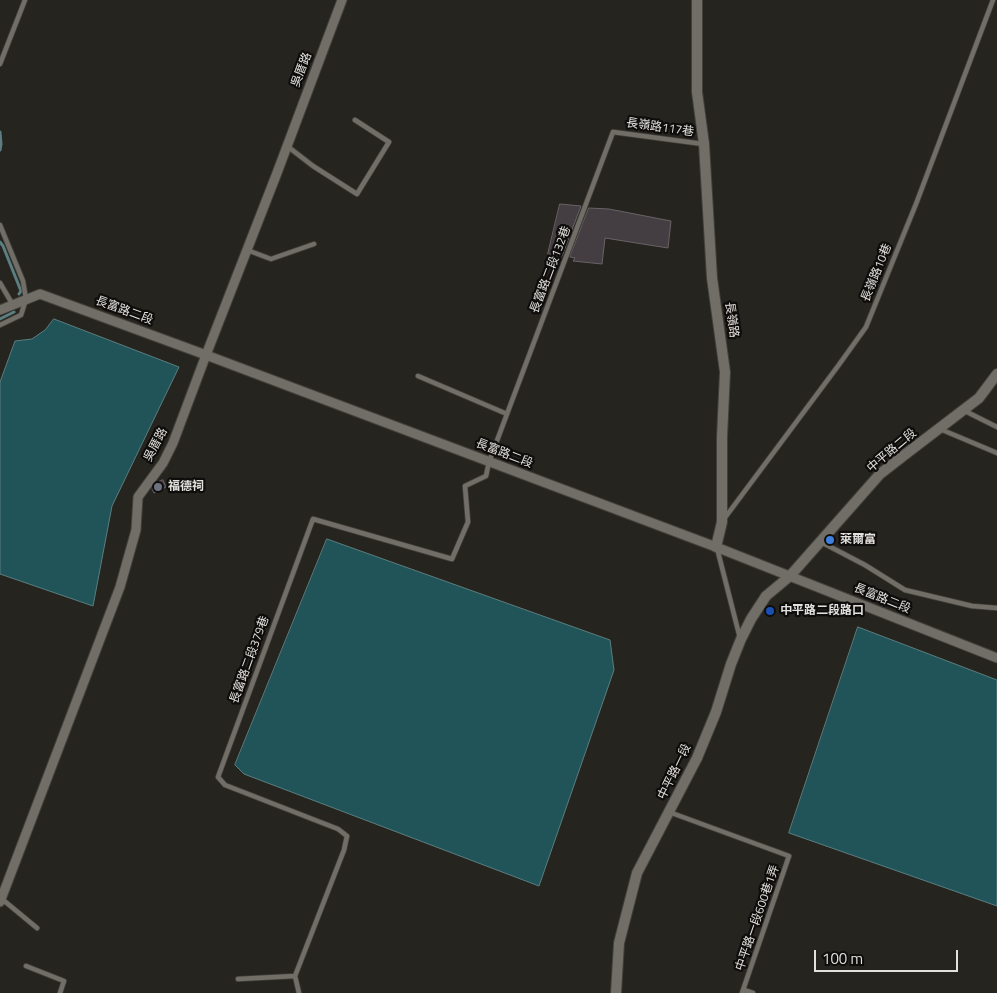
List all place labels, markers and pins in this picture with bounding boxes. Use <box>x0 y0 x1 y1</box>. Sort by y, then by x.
place label: 福德祠 <box>168 480 204 494</box>
marker: 福德祠 <box>152 481 164 493</box>
place label: 萊爾富 <box>840 533 876 547</box>
marker: 萊爾富 <box>824 534 836 546</box>
place label: 中平路二段路口 <box>780 604 864 618</box>
marker: 中平路二段路口 <box>764 605 776 617</box>

